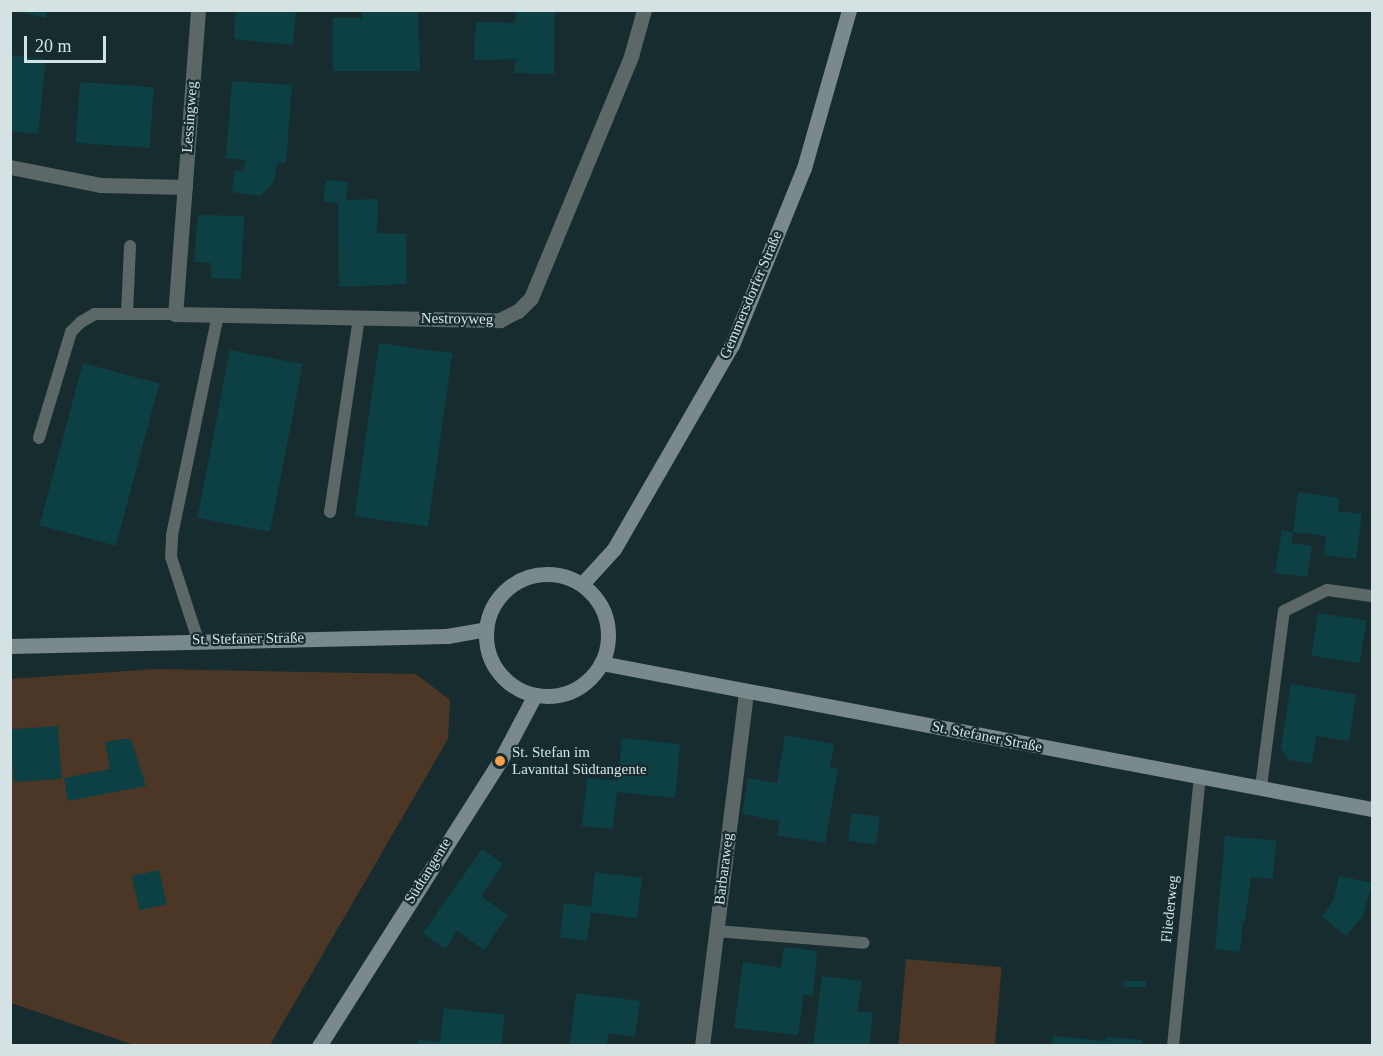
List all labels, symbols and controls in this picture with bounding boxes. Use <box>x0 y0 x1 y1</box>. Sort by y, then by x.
scale bar <box>27 24 110 62</box>
text: 20 m <box>35 36 72 56</box>
street label: Lessingweg <box>179 81 201 153</box>
street label: Gemmersdorfer Straße <box>716 228 786 362</box>
street label: Nestroyweg <box>421 309 493 329</box>
street label: St. Stefaner Straße <box>192 629 304 649</box>
street label: St. Stefaner Straße <box>930 717 1044 757</box>
place label: St. Stefan im Lavanttal Südtangente <box>512 743 647 778</box>
marker: St. Stefan im Lavanttal Südtangente <box>493 754 507 768</box>
street label: Barbaraweg <box>711 832 737 906</box>
street label: Südtangente <box>401 835 455 907</box>
street label: Fliederweg <box>1158 875 1182 943</box>

